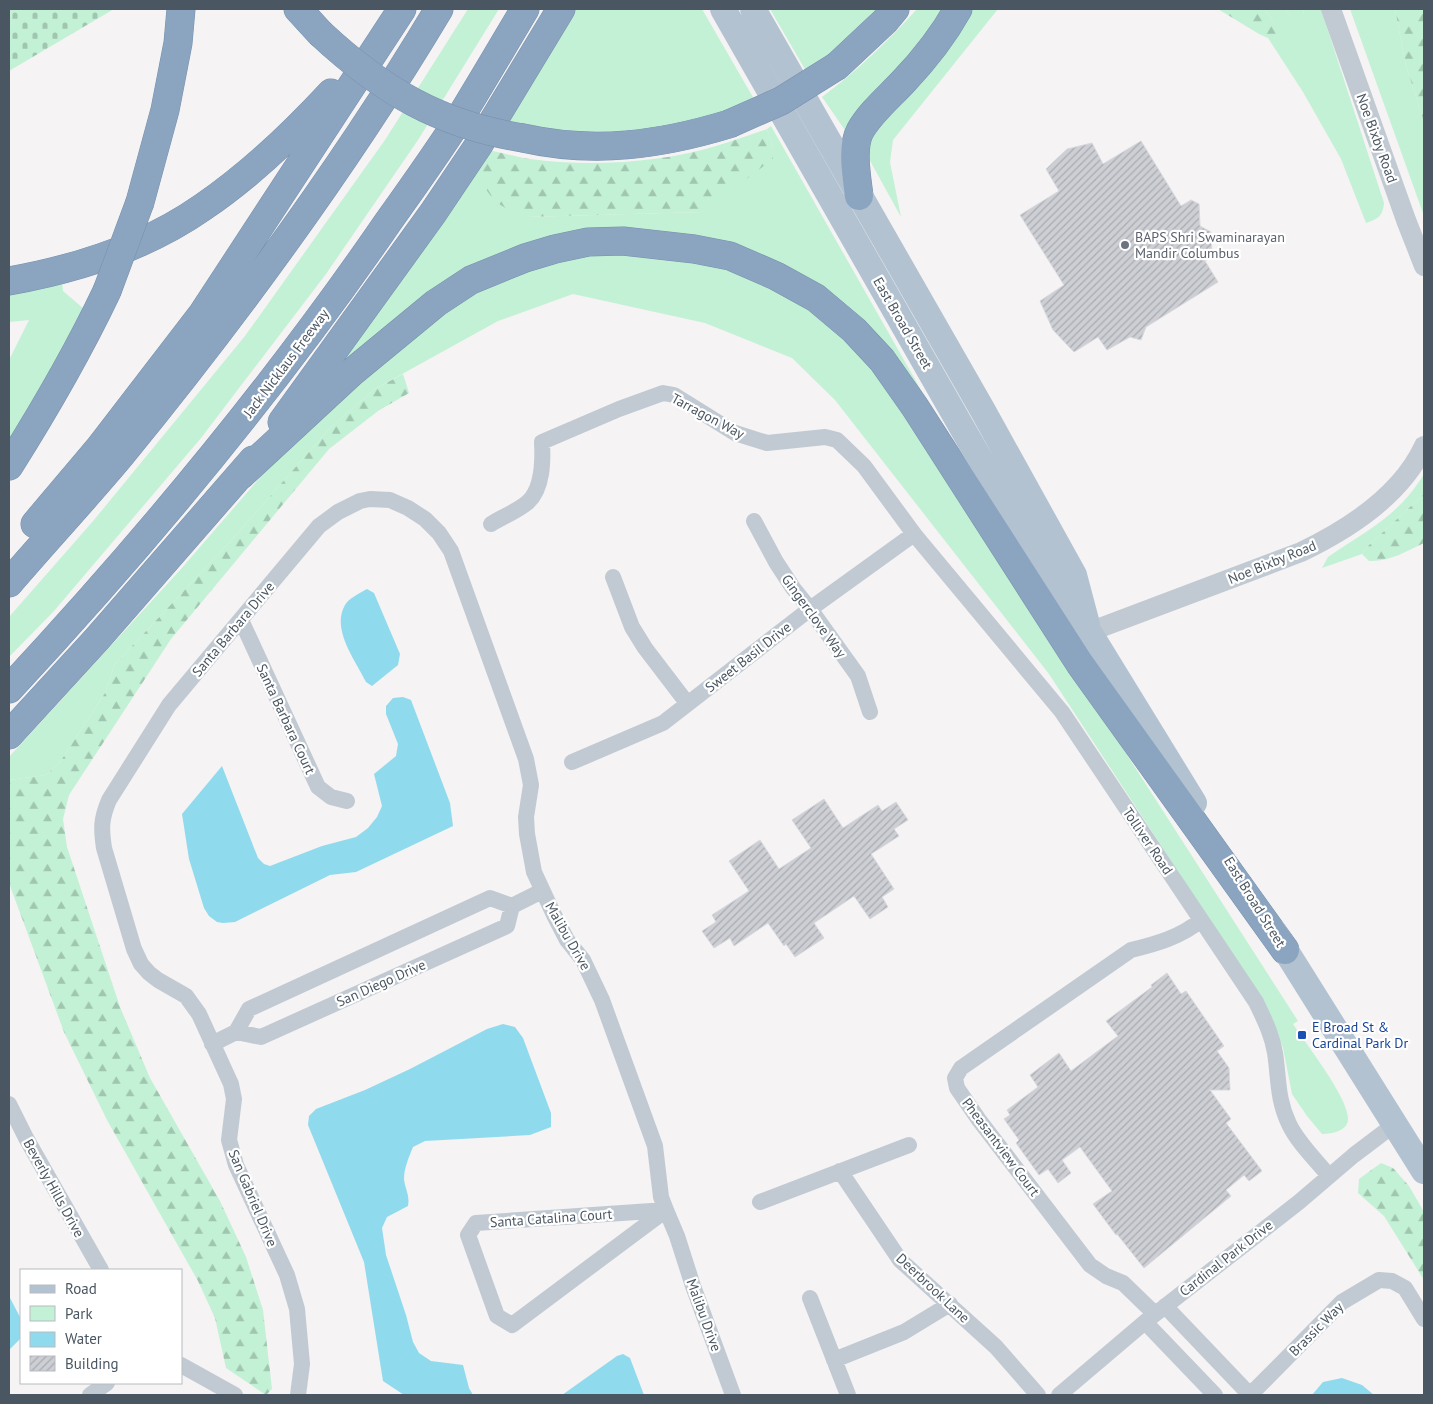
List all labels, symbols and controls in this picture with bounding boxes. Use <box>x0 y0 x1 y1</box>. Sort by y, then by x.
street label: Noe Bixby Road <box>1353 91 1401 185</box>
place label: BAPS Shri Swaminarayan Mandir Columbus <box>1135 228 1285 262</box>
marker: BAPS Shri Swaminarayan Mandir Columbus <box>1119 239 1131 251</box>
street label: East Broad Street <box>869 274 937 372</box>
street label: Jack Nicklaus Freeway <box>239 305 333 422</box>
street label: Tarragon Way <box>668 389 748 443</box>
street label: Noe Bixby Road <box>1225 536 1319 588</box>
street label: Gingerclove Way <box>778 571 851 662</box>
street label: Santa Barbara Drive <box>188 578 278 680</box>
street label: Sweet Basil Drive <box>701 618 795 696</box>
street label: Santa Barbara Court <box>253 661 320 777</box>
street label: Tolliver Road <box>1119 804 1177 878</box>
street label: East Broad Street <box>1220 853 1290 951</box>
street label: Malibu Drive <box>541 899 595 973</box>
street label: San Diego Drive <box>334 955 428 1011</box>
place label: E Broad St & Cardinal Park Dr <box>1312 1018 1408 1052</box>
marker: E Broad St & Cardinal Park Dr <box>1296 1029 1308 1041</box>
street label: Pheasantview Court <box>958 1094 1044 1200</box>
street label: Beverly Hills Drive <box>20 1136 88 1240</box>
street label: San Gabriel Drive <box>224 1147 282 1249</box>
street label: Santa Catalina Court <box>489 1205 613 1231</box>
street label: Cardinal Park Drive <box>1176 1216 1276 1300</box>
street label: Deerbrook Lane <box>892 1249 974 1327</box>
legend <box>20 1269 182 1384</box>
street label: Malibu Drive <box>683 1276 725 1354</box>
text: Road <box>65 1279 97 1298</box>
street label: Brassic Way <box>1285 1298 1347 1360</box>
text: Park <box>65 1304 93 1323</box>
text: Water <box>65 1329 102 1348</box>
text: Building <box>65 1354 119 1373</box>

